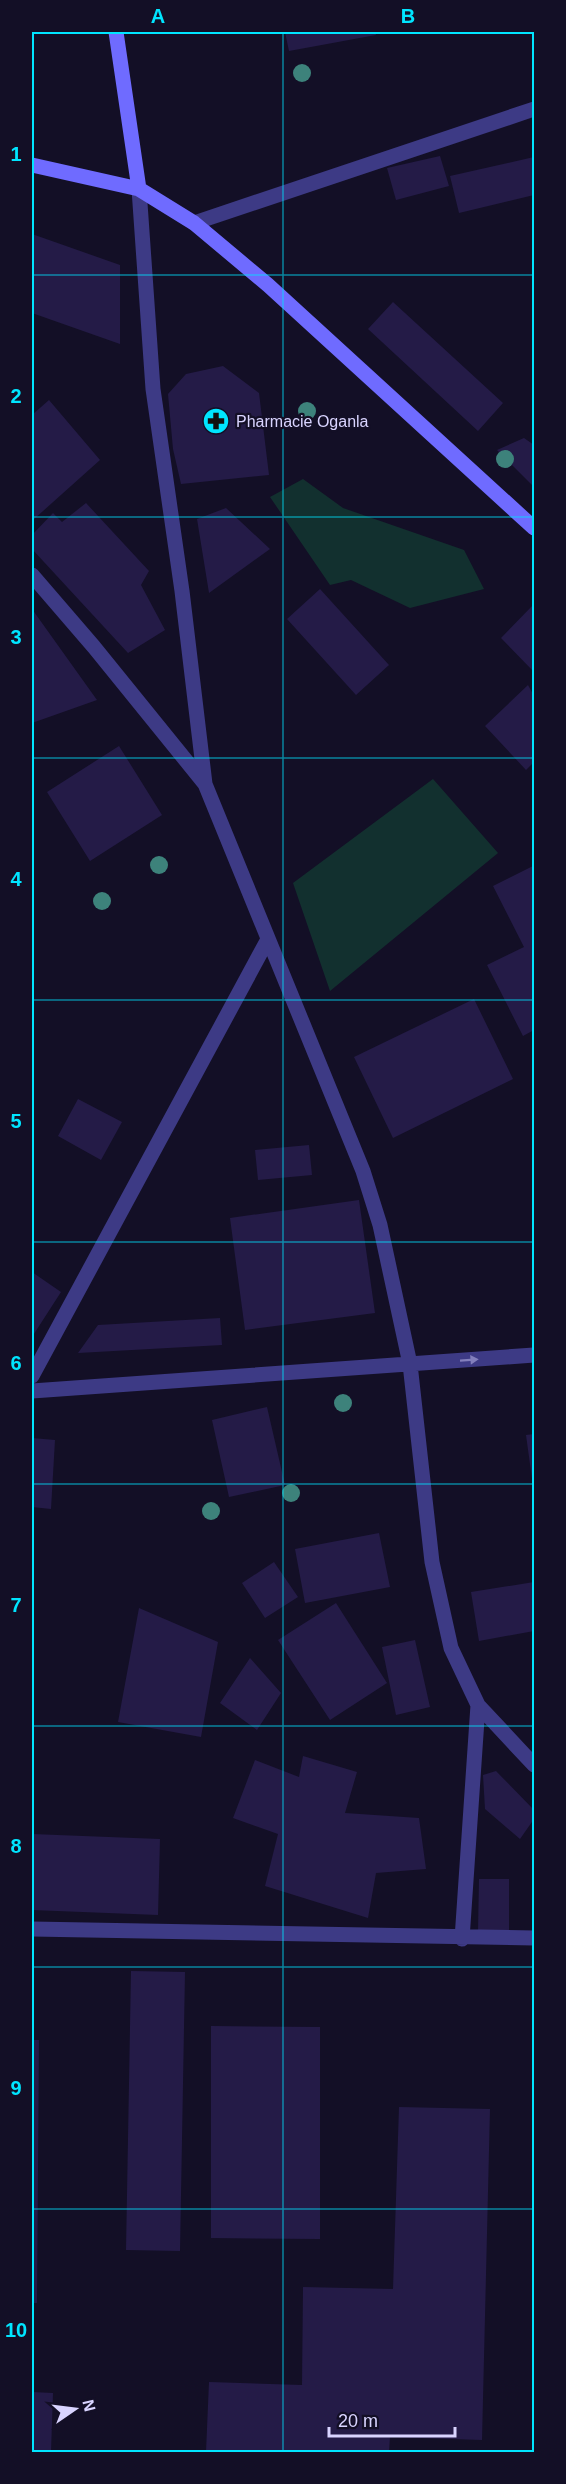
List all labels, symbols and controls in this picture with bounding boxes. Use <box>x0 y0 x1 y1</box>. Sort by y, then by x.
text: A <box>151 5 165 27</box>
text: B <box>401 5 415 27</box>
text: 1 <box>10 143 22 165</box>
text: 2 <box>10 385 22 407</box>
pharmacy icon: Pharmacie Oganla <box>201 406 231 436</box>
place label: Pharmacie Oganla <box>236 413 369 430</box>
text: 3 <box>10 626 22 648</box>
text: 4 <box>10 868 22 890</box>
text: 5 <box>10 1110 22 1132</box>
text: 6 <box>10 1352 22 1374</box>
one-way arrow <box>459 1355 478 1365</box>
text: 7 <box>10 1594 22 1616</box>
text: 8 <box>10 1835 22 1857</box>
text: 9 <box>10 2077 22 2099</box>
text: 10 <box>5 2319 27 2341</box>
north arrow <box>45 2379 105 2439</box>
text: N <box>79 2398 99 2413</box>
scale bar <box>329 2400 455 2438</box>
text: 20 m <box>338 2411 378 2431</box>

